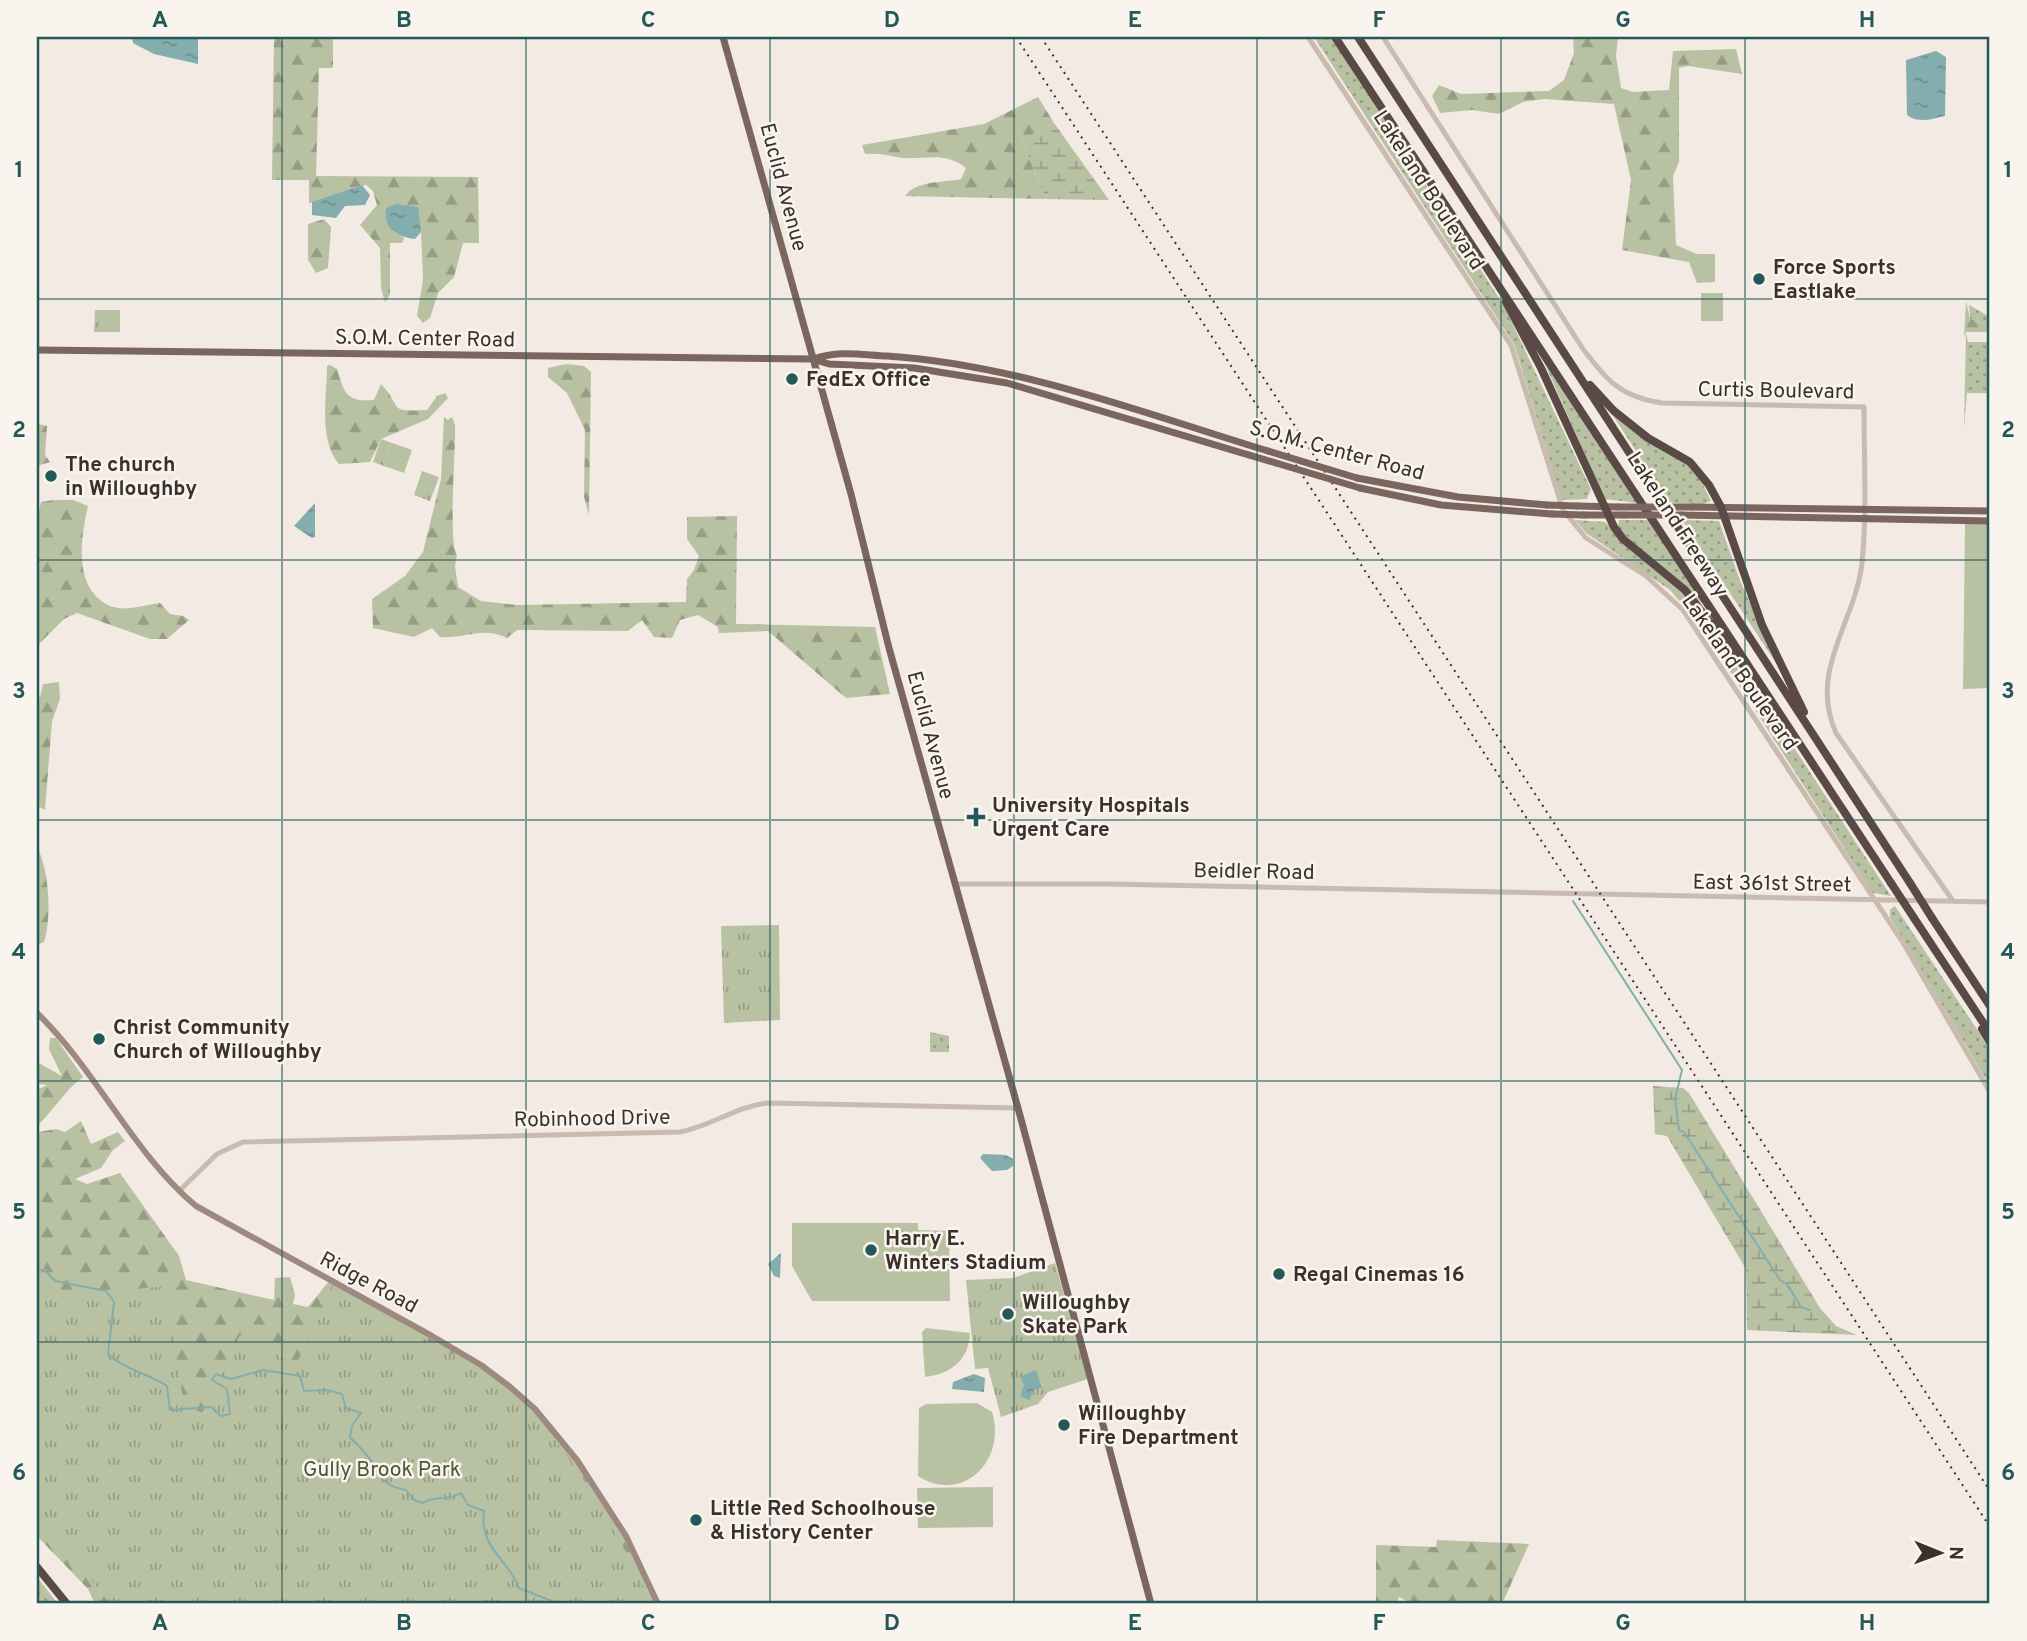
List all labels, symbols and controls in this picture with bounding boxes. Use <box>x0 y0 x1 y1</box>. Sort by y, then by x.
text: A <box>152 7 168 36</box>
text: B <box>396 7 412 36</box>
text: C <box>641 7 655 36</box>
text: D <box>884 7 900 36</box>
text: E <box>1128 7 1142 36</box>
text: F <box>1372 7 1386 36</box>
text: G <box>1615 7 1631 36</box>
text: H <box>1859 7 1875 36</box>
street label: Lakeland Boulevard <box>1366 106 1490 276</box>
street label: Euclid Avenue <box>752 120 813 255</box>
text: 1 <box>14 157 24 186</box>
text: 1 <box>2003 157 2013 186</box>
place label: Force Sports Eastlake <box>1773 255 1896 306</box>
marker: Force Sports Eastlake <box>1751 271 1767 287</box>
street label: S.O.M. Center Road <box>335 324 515 355</box>
place label: FedEx Office <box>806 367 931 394</box>
marker: FedEx Office <box>784 371 800 387</box>
street label: Curtis Boulevard <box>1697 377 1855 406</box>
street label: S.O.M. Center Road <box>1246 415 1427 488</box>
text: 2 <box>12 417 26 446</box>
text: 2 <box>2001 417 2015 446</box>
street label: Lakeland Freeway <box>1620 447 1734 603</box>
place label: The church in Willoughby <box>65 452 197 503</box>
marker: The church in Willoughby <box>43 468 59 484</box>
street label: Lakeland Boulevard <box>1675 589 1803 756</box>
street label: Euclid Avenue <box>899 668 960 803</box>
text: 3 <box>12 678 26 707</box>
text: 3 <box>2001 678 2015 707</box>
place label: University Hospitals Urgent Care <box>992 793 1190 844</box>
marker: University Hospitals Urgent Care <box>966 807 986 827</box>
street label: Beidler Road <box>1193 858 1315 887</box>
street label: East 361st Street <box>1692 870 1852 899</box>
text: 4 <box>12 939 26 968</box>
text: 4 <box>2001 939 2015 968</box>
place label: Christ Community Church of Willoughby <box>113 1015 322 1066</box>
marker: Christ Community Church of Willoughby <box>91 1031 107 1047</box>
street label: Robinhood Drive <box>513 1105 671 1134</box>
text: 5 <box>12 1199 26 1228</box>
text: 5 <box>2001 1199 2015 1228</box>
place label: Harry E. Winters Stadium <box>885 1226 1046 1277</box>
marker: Harry E. Winters Stadium <box>863 1242 879 1258</box>
street label: Ridge Road <box>314 1246 422 1321</box>
place label: Regal Cinemas 16 <box>1293 1262 1465 1289</box>
marker: Regal Cinemas 16 <box>1271 1266 1287 1282</box>
place label: Willoughby Skate Park <box>1022 1290 1131 1341</box>
marker: Willoughby Skate Park <box>1000 1306 1016 1322</box>
place label: Willoughby Fire Department <box>1078 1401 1238 1452</box>
marker: Willoughby Fire Department <box>1056 1417 1072 1433</box>
park label: Gully Brook Park <box>303 1457 461 1484</box>
text: 6 <box>12 1460 26 1489</box>
text: 6 <box>2001 1460 2015 1489</box>
place label: Little Red Schoolhouse & History Center <box>710 1496 936 1547</box>
marker: Little Red Schoolhouse & History Center <box>688 1512 704 1528</box>
north arrow <box>1904 1518 1974 1588</box>
text: N <box>1943 1546 1967 1560</box>
text: A <box>152 1610 168 1639</box>
text: B <box>396 1610 412 1639</box>
text: C <box>641 1610 655 1639</box>
text: D <box>884 1610 900 1639</box>
text: E <box>1128 1610 1142 1639</box>
text: F <box>1372 1610 1386 1639</box>
text: G <box>1615 1610 1631 1639</box>
text: H <box>1859 1610 1875 1639</box>

